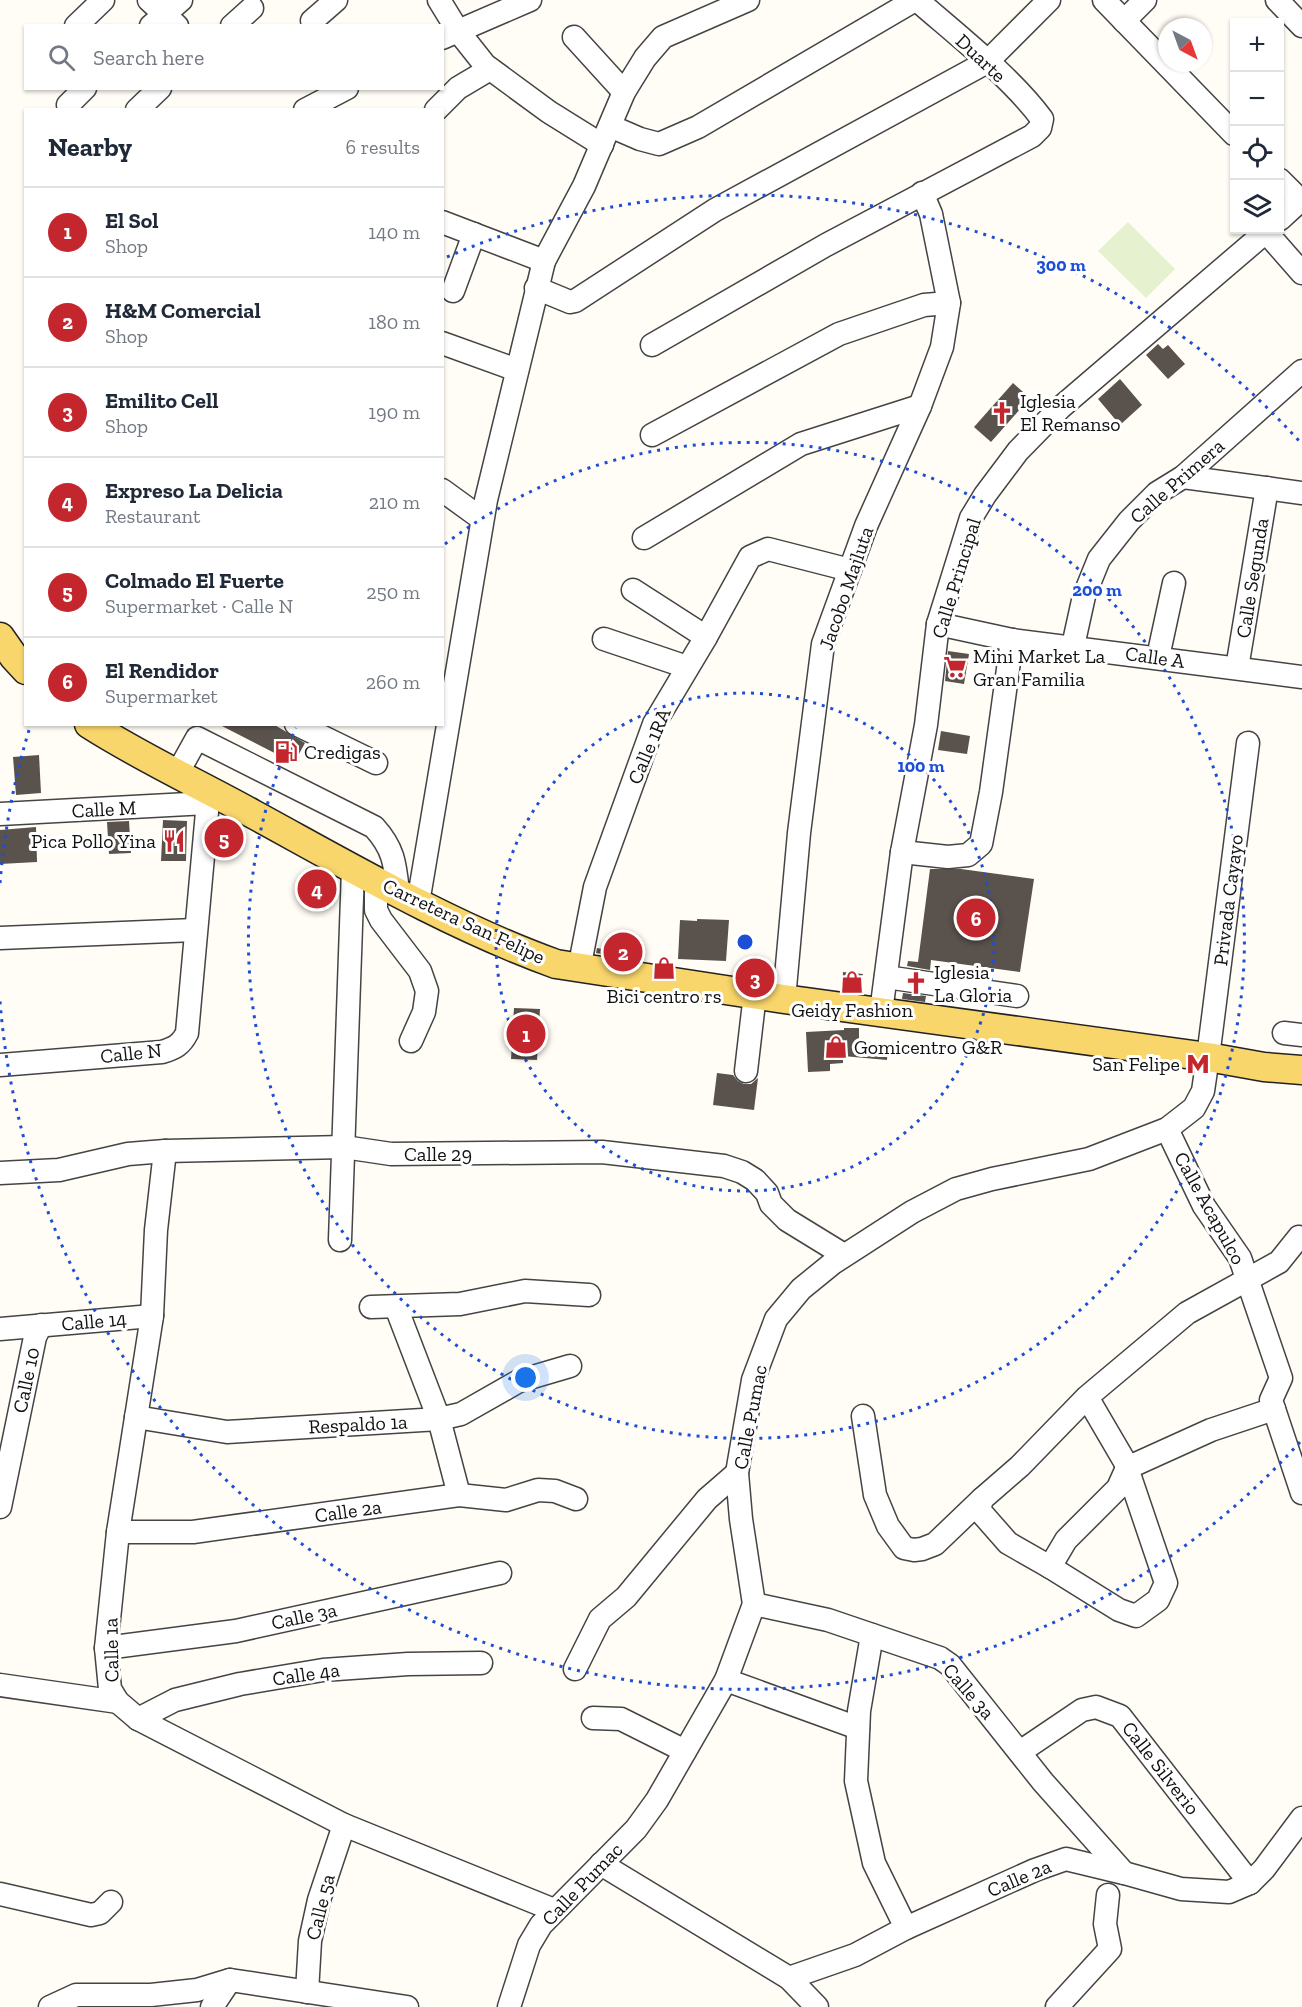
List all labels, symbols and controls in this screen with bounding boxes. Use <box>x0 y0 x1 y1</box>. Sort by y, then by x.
north arrow <box>1158 18 1212 72</box>
map controls <box>1230 18 1284 234</box>
button: + <box>1230 18 1284 72</box>
search box <box>24 24 444 90</box>
street label: Duarte <box>951 29 1011 87</box>
icon: search <box>45 41 78 74</box>
text: Search here <box>93 44 204 71</box>
button: − <box>1230 72 1284 126</box>
button: locate <box>1230 126 1284 180</box>
text: Nearby <box>48 131 132 163</box>
text: 6 results <box>346 135 420 159</box>
button: layers <box>1230 180 1284 234</box>
text: El Sol <box>105 207 158 234</box>
text: 1 <box>63 220 72 244</box>
text: 140 m <box>368 220 420 244</box>
text: Shop <box>105 234 148 258</box>
text: 300 m <box>1036 254 1086 276</box>
text: H&M Comercial <box>105 297 261 324</box>
text: 2 <box>62 310 73 334</box>
text: 180 m <box>368 310 420 334</box>
text: Shop <box>105 324 148 348</box>
text: Emilito Cell <box>105 387 218 414</box>
place label: Iglesia El Remanso <box>1020 389 1121 436</box>
text: 3 <box>62 400 73 424</box>
text: 190 m <box>368 400 420 424</box>
church icon: Iglesia El Remanso <box>989 400 1015 426</box>
text: Shop <box>105 414 148 438</box>
street label: Calle Primera <box>1125 433 1229 529</box>
text: Expreso La Delicia <box>105 477 283 504</box>
text: 4 <box>62 490 73 514</box>
text: 210 m <box>369 490 420 514</box>
text: Restaurant <box>105 504 201 528</box>
street label: Calle Principal <box>926 515 986 641</box>
street label: Calle Segunda <box>1231 516 1273 640</box>
street label: Jacobo Majluta <box>814 523 878 653</box>
text: Colmado El Fuerte <box>105 567 284 594</box>
text: 200 m <box>1072 579 1122 601</box>
text: 5 <box>62 580 73 604</box>
text: 250 m <box>366 580 420 604</box>
text: Supermarket · Calle N <box>105 594 293 618</box>
street label: Calle A <box>1124 641 1187 673</box>
place label: Mini Market La Gran Familia <box>973 644 1106 691</box>
supermarket icon: Mini Market La Gran Familia <box>942 654 968 680</box>
text: El Rendidor <box>105 657 219 684</box>
text: 6 <box>62 670 73 694</box>
text: 260 m <box>366 670 420 694</box>
text: Supermarket <box>105 684 218 708</box>
street label: Calle 1RA <box>622 703 676 788</box>
fuel station icon: Credigas <box>273 739 299 765</box>
place label: Credigas <box>304 740 381 764</box>
text: 100 m <box>897 755 945 777</box>
street label: Calle M <box>71 795 137 823</box>
pin: 5 <box>204 816 244 860</box>
restaurant icon: Pica Pollo Yina <box>161 828 187 854</box>
place label: Pica Pollo Yina <box>31 829 156 853</box>
street label: Privada Cayayo <box>1208 833 1248 967</box>
pin: 4 <box>298 866 336 912</box>
street label: Carretera San Felipe <box>379 873 549 969</box>
pin: 6 <box>956 896 996 940</box>
pin: 2 <box>604 930 642 974</box>
centre of rings <box>735 932 755 952</box>
shop icon: Bici centro rs <box>651 955 677 981</box>
pin: 3 <box>736 956 774 1000</box>
place label: Iglesia La Gloria <box>934 960 1012 1007</box>
shop icon: Geidy Fashion <box>839 969 865 995</box>
church icon: Iglesia La Gloria <box>903 970 929 996</box>
place label: Bici centro rs <box>607 984 721 1008</box>
place label: Geidy Fashion <box>791 998 913 1022</box>
pin: 1 <box>506 1012 546 1056</box>
shop icon: Gomicentro G&R <box>823 1034 849 1060</box>
place label: Gomicentro G&R <box>854 1035 1003 1059</box>
street label: Calle N <box>99 1038 163 1068</box>
metro station icon: San Felipe <box>1185 1051 1211 1077</box>
place label: San Felipe <box>1092 1052 1180 1076</box>
street label: Calle 29 <box>404 1142 472 1166</box>
street label: Calle Acapulco <box>1169 1147 1251 1269</box>
street label: Calle 14 <box>60 1306 128 1336</box>
street label: Calle 10 <box>7 1345 45 1415</box>
your location <box>511 1363 540 1392</box>
street label: Calle Pumac <box>728 1363 772 1471</box>
street label: Respaldo 1a <box>308 1409 409 1439</box>
street label: Calle 2a <box>313 1494 383 1528</box>
street label: Calle 3a <box>269 1597 339 1635</box>
street label: Calle 1a <box>98 1617 124 1682</box>
street label: Calle 4a <box>271 1657 341 1691</box>
street label: Calle 3a <box>938 1658 1000 1724</box>
street label: Calle Silverio <box>1117 1716 1205 1820</box>
street label: Calle Pumac <box>537 1838 627 1930</box>
street label: Calle 2a <box>983 1854 1055 1902</box>
street label: Calle 5a <box>300 1871 340 1942</box>

